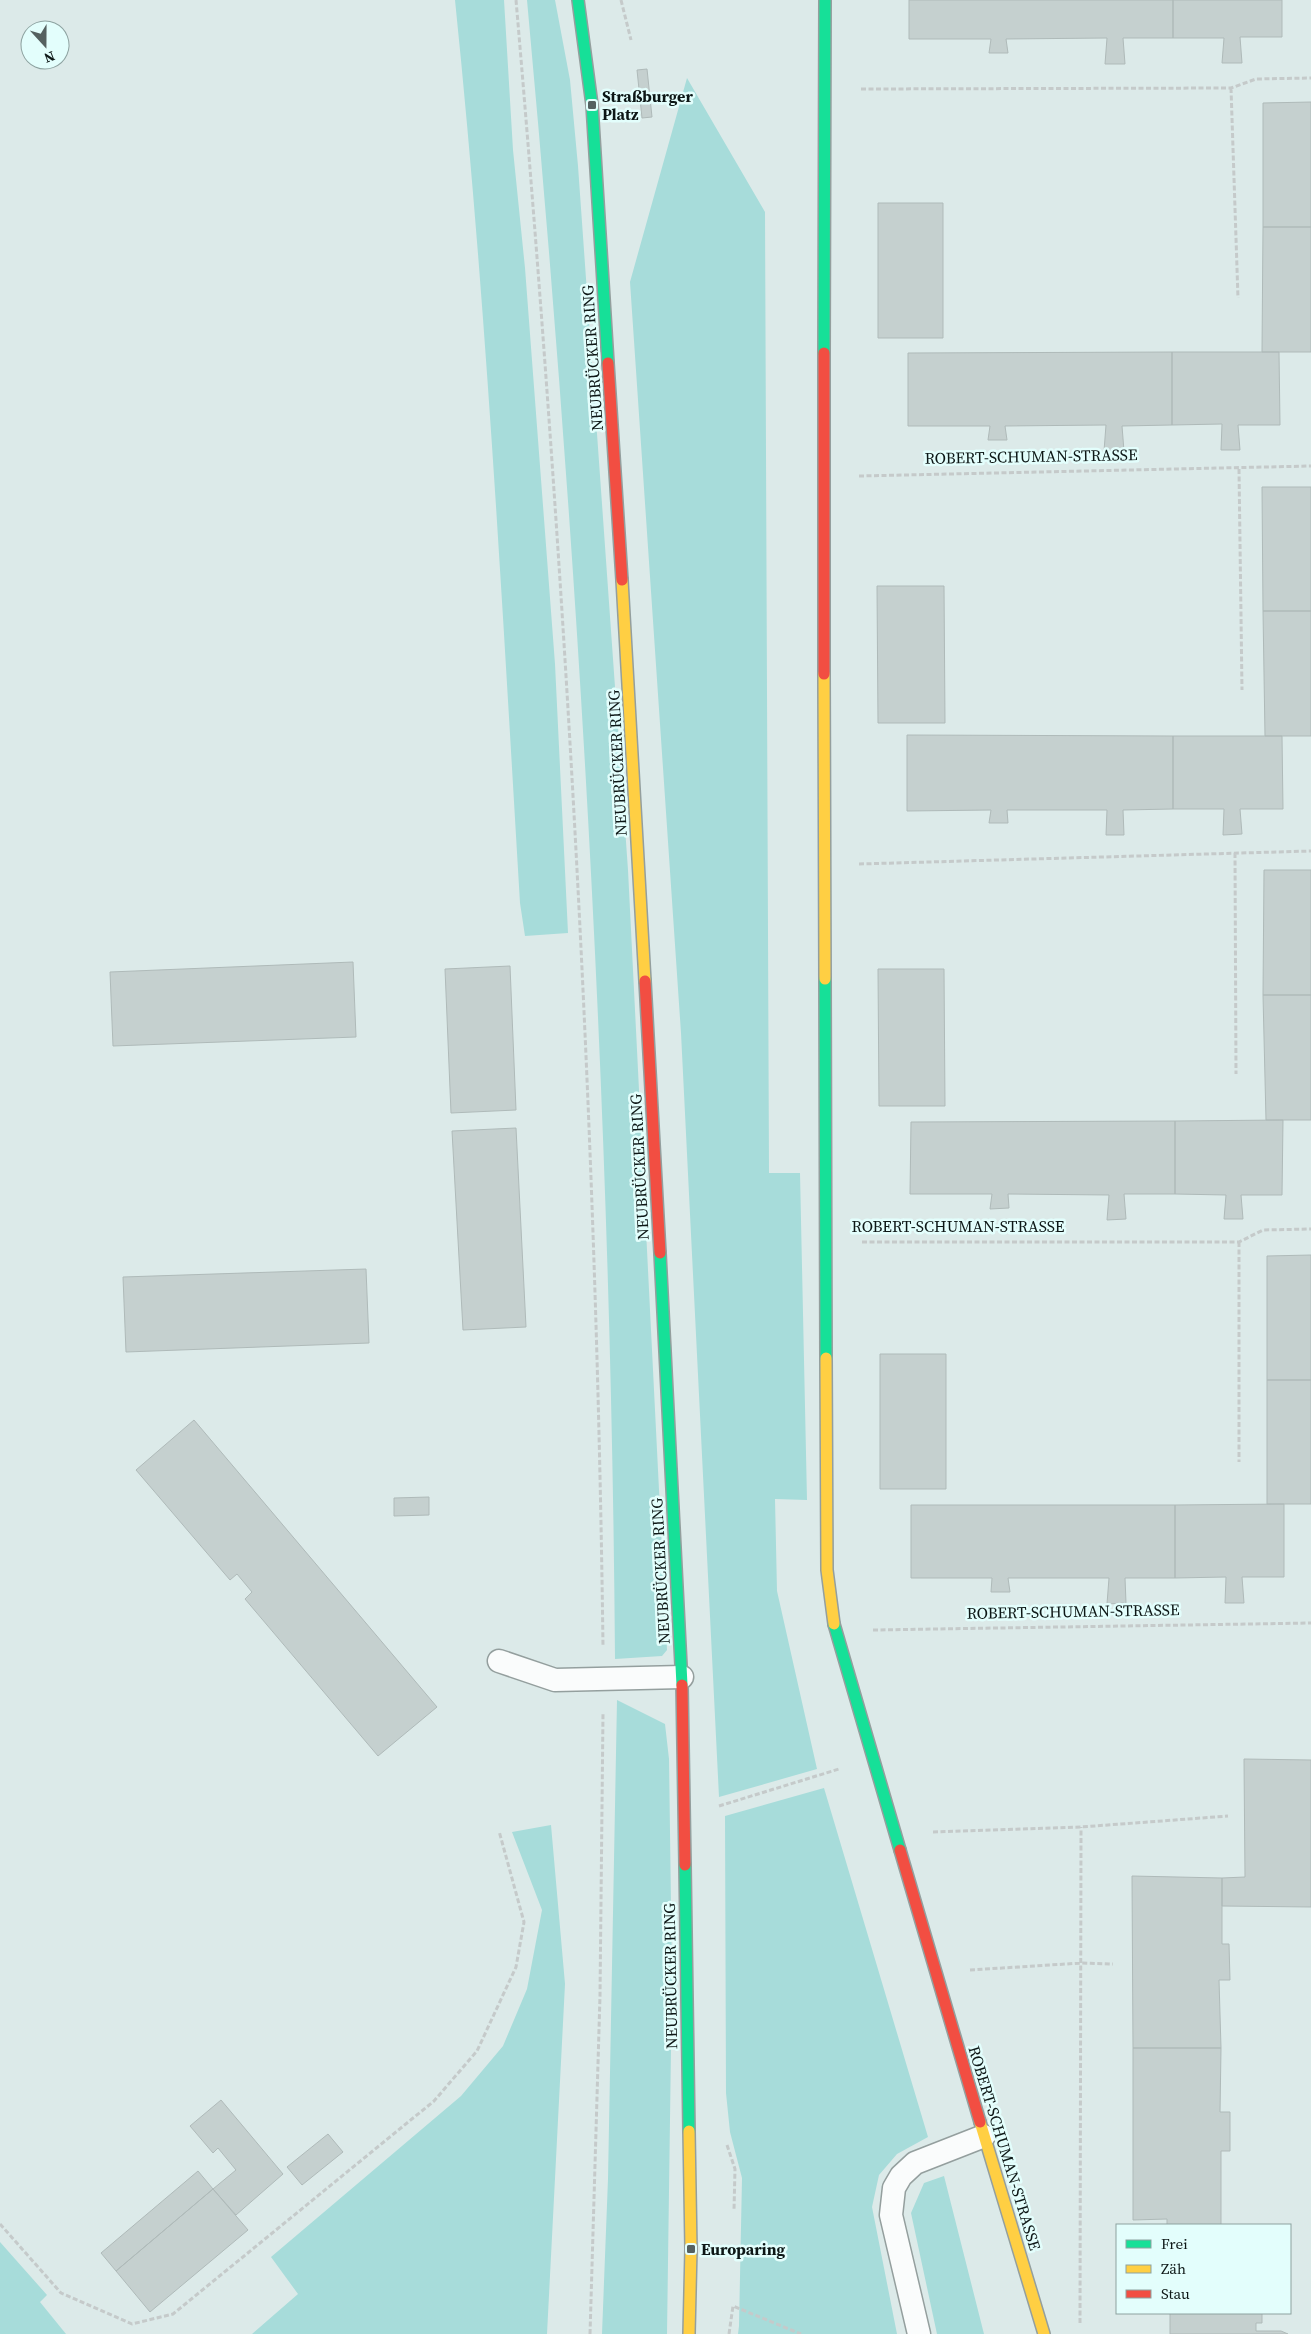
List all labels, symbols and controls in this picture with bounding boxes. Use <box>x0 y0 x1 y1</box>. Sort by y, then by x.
north arrow <box>20 20 70 70</box>
text: N <box>41 46 58 68</box>
place label: Straßburger Platz <box>602 85 693 125</box>
marker: Straßburger Platz <box>586 99 598 111</box>
street label: NEUBRÜCKER RING <box>576 284 608 432</box>
street label: ROBERT-SCHUMAN-STRASSE <box>924 443 1138 469</box>
street label: NEUBRÜCKER RING <box>602 689 632 837</box>
street label: NEUBRÜCKER RING <box>624 1093 654 1241</box>
street label: ROBERT-SCHUMAN-STRASSE <box>852 1215 1065 1237</box>
street label: NEUBRÜCKER RING <box>645 1497 675 1645</box>
street label: ROBERT-SCHUMAN-STRASSE <box>966 1598 1180 1624</box>
street label: NEUBRÜCKER RING <box>658 1903 682 2049</box>
street label: ROBERT-SCHUMAN-STRASSE <box>963 2043 1047 2253</box>
legend <box>1116 2224 1291 2314</box>
text: Frei <box>1161 2233 1188 2254</box>
place label: Europaring <box>701 2238 785 2260</box>
marker: Europaring <box>685 2243 697 2255</box>
text: Zäh <box>1161 2258 1186 2279</box>
text: Stau <box>1161 2283 1190 2304</box>

